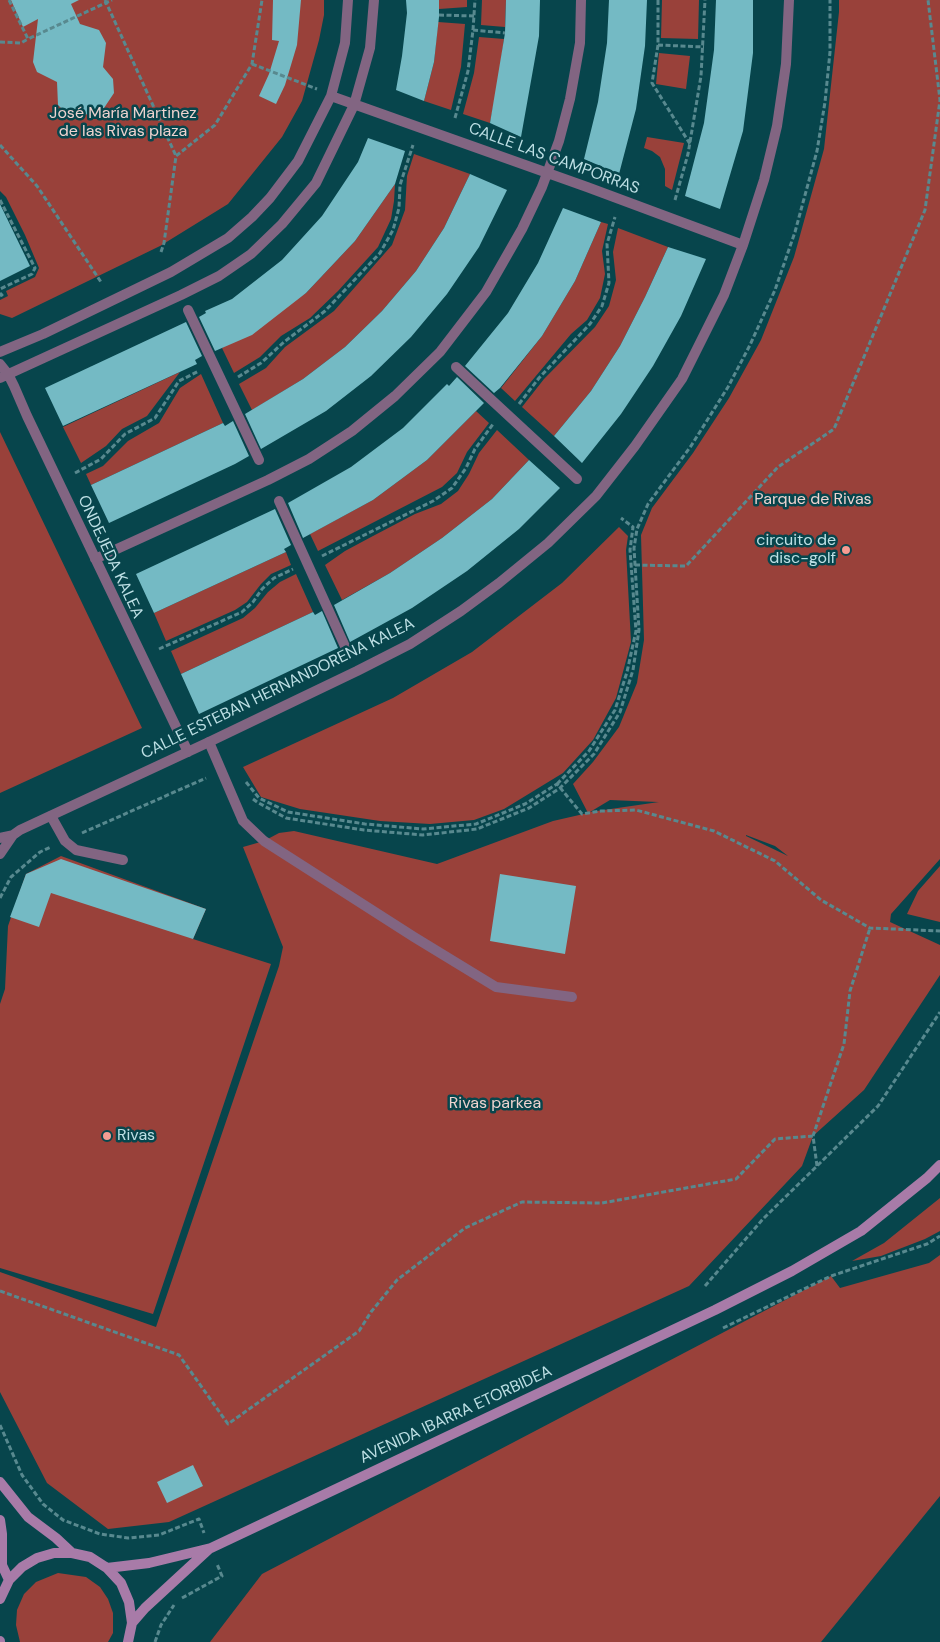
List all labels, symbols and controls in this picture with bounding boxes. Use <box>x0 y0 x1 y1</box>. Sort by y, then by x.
park label: José María Martinez de las Rivas plaza <box>49 104 197 142</box>
street label: CALLE LAS CAMPORRAS <box>466 119 642 199</box>
park label: Parque de Rivas <box>754 490 872 510</box>
street label: ONDEJEDA KALEA <box>73 492 147 622</box>
place label: circuito de disc-golf <box>756 531 836 569</box>
marker: circuito de disc-golf <box>840 544 852 556</box>
street label: CALLE ESTEBAN HERNANDORENA KALEA <box>138 614 418 764</box>
park label: Rivas parkea <box>449 1094 541 1114</box>
place label: Rivas <box>117 1126 155 1146</box>
marker: Rivas <box>101 1130 113 1142</box>
street label: AVENIDA IBARRA ETORBIDEA <box>357 1362 555 1468</box>

